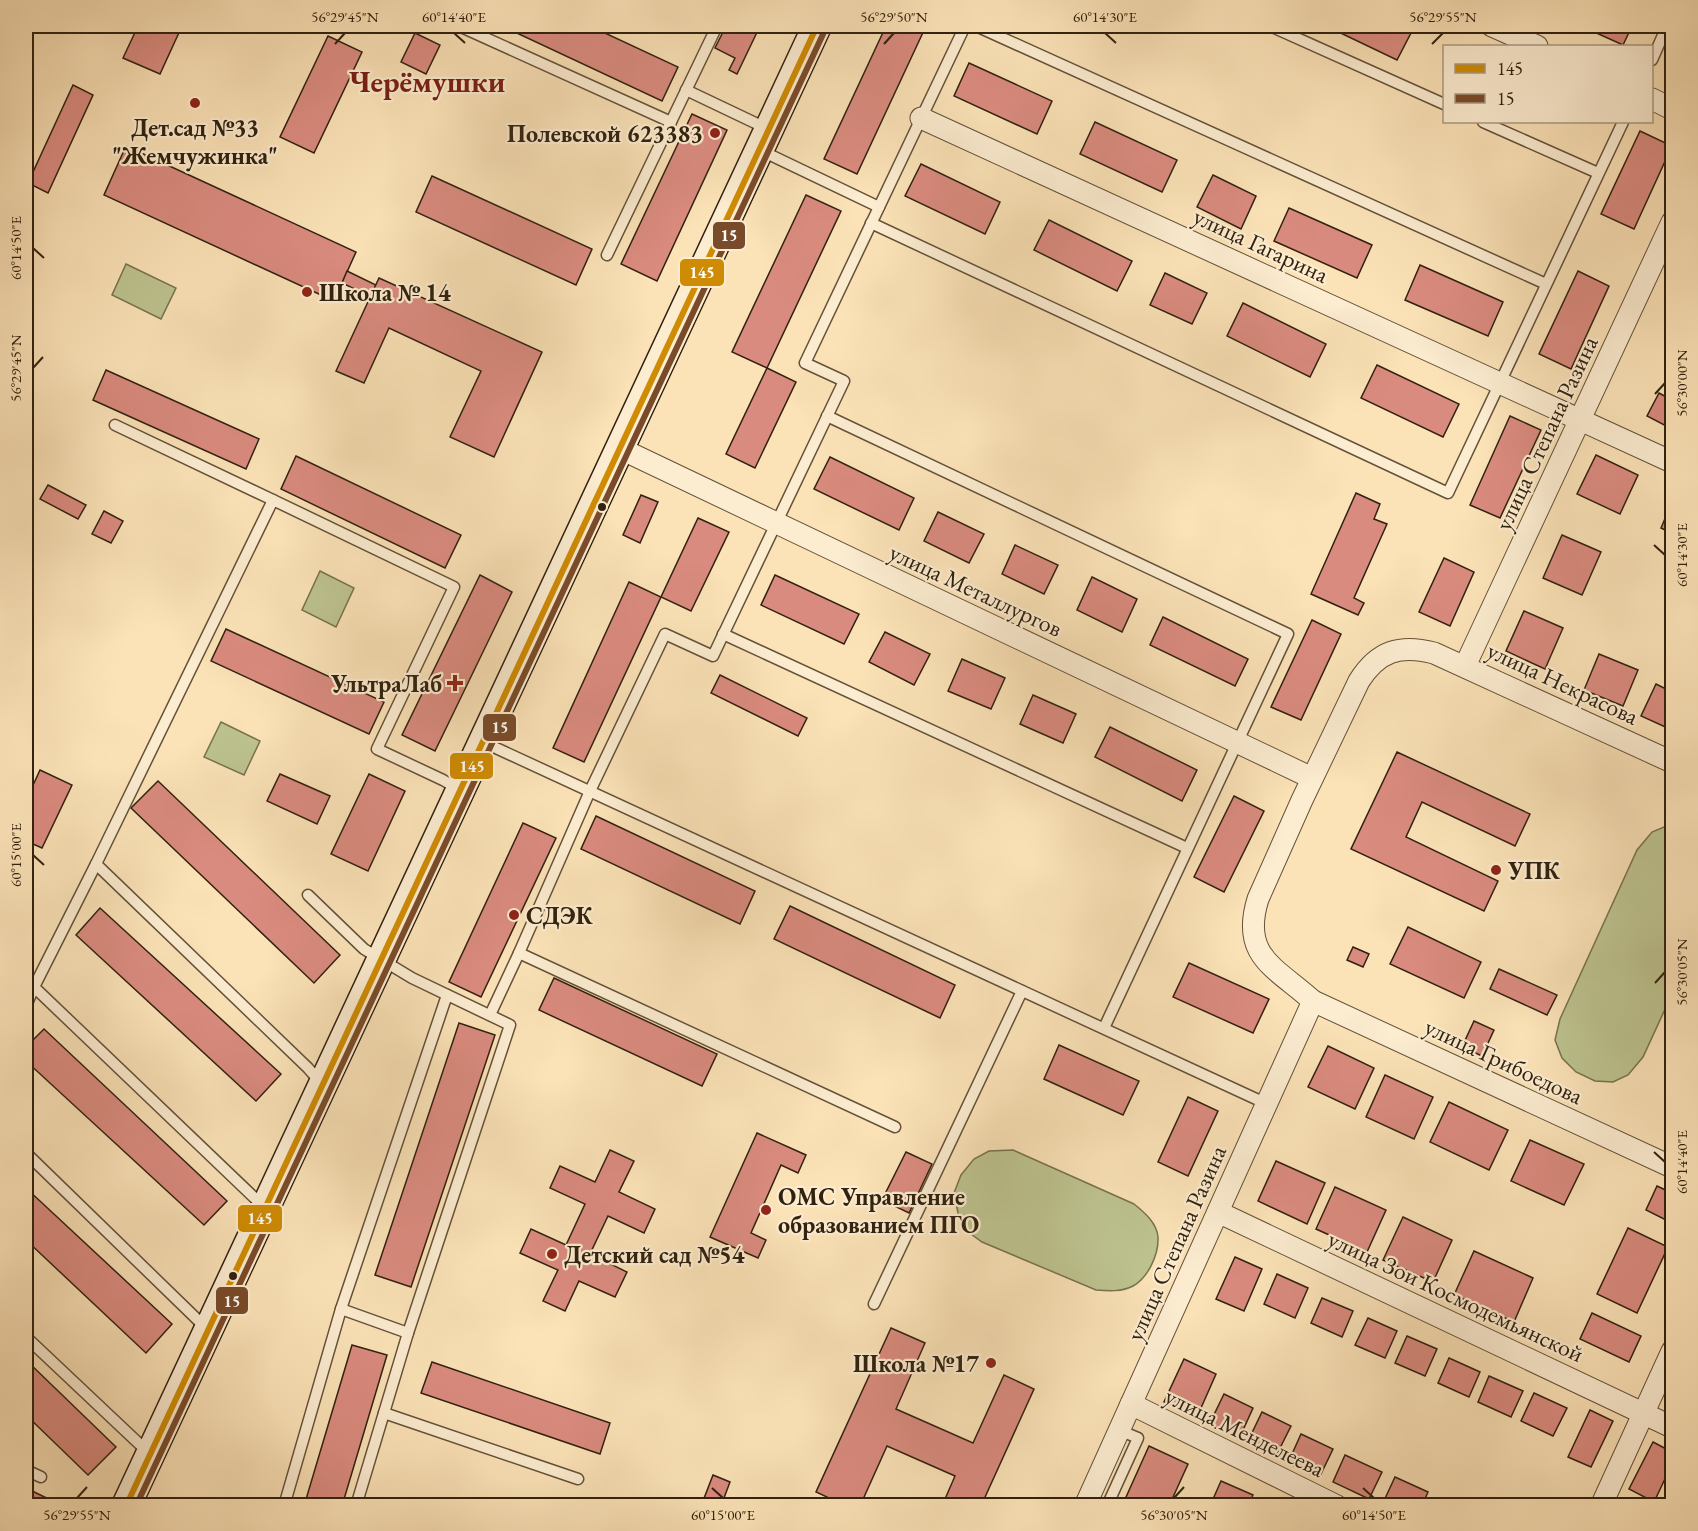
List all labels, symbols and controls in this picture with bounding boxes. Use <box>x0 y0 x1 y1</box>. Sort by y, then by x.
text: 56°29'45"N <box>311 7 379 26</box>
text: 60°14'40"E <box>422 7 487 26</box>
text: 56°29'50"N <box>860 7 928 26</box>
text: 60°14'30"E <box>1073 7 1138 26</box>
text: 56°29'55"N <box>1409 7 1477 26</box>
legend <box>1443 45 1653 123</box>
text: 145 <box>1497 57 1523 80</box>
district label: Черёмушки <box>349 62 505 101</box>
text: 15 <box>1497 87 1514 110</box>
marker: Дет.сад №33 "Жемчужинка" <box>188 96 202 110</box>
place label: Дет.сад №33 "Жемчужинка" <box>112 112 278 172</box>
place label: Полевской 623383 <box>507 118 703 149</box>
marker: Полевской 623383 <box>708 126 722 140</box>
street label: улица Гагарина <box>1189 200 1334 290</box>
text: 60°14'50"E <box>6 215 25 280</box>
line badge: 15 <box>712 221 746 250</box>
text: 15 <box>721 225 737 246</box>
line badge: 145 <box>679 258 725 287</box>
text: 145 <box>689 262 715 283</box>
place label: Школа № 14 <box>319 277 451 308</box>
marker: Школа № 14 <box>300 285 314 299</box>
street label: улица Степана Разина <box>1487 330 1605 535</box>
text: 56°29'45"N <box>6 334 25 402</box>
text: 56°30'00"N <box>1672 349 1691 417</box>
unlabelled marker <box>596 501 608 513</box>
text: 60°14'30"E <box>1672 522 1691 587</box>
street label: улица Металлургов <box>885 536 1067 644</box>
street label: улица Некрасова <box>1482 634 1644 732</box>
place label: УльтраЛаб <box>330 668 442 699</box>
marker: УльтраЛаб <box>446 674 464 692</box>
line badge: 15 <box>482 713 517 742</box>
text: 15 <box>492 717 508 738</box>
line badge: 145 <box>449 752 494 780</box>
text: 145 <box>459 756 485 777</box>
text: 60°15'00"E <box>6 822 25 887</box>
place label: УПК <box>1507 855 1561 886</box>
marker: УПК <box>1489 863 1503 877</box>
place label: СДЭК <box>526 900 594 931</box>
marker: СДЭК <box>507 908 521 922</box>
text: 56°30'05"N <box>1672 938 1691 1006</box>
street label: улица Грибоедова <box>1420 1011 1588 1111</box>
text: 60°14'40"E <box>1672 1129 1691 1194</box>
street label: улица Степана Разина <box>1119 1140 1233 1346</box>
place label: ОМС Управление образованием ПГО <box>778 1181 979 1240</box>
marker: ОМС Управление образованием ПГО <box>759 1203 773 1217</box>
line badge: 145 <box>237 1204 283 1233</box>
text: 145 <box>247 1208 273 1229</box>
street label: улица Зои Космодемьянской <box>1323 1223 1589 1369</box>
place label: Детский сад №54 <box>564 1239 745 1270</box>
marker: Детский сад №54 <box>545 1247 559 1261</box>
unlabelled marker <box>227 1270 239 1282</box>
line badge: 15 <box>215 1286 249 1315</box>
text: 15 <box>224 1291 240 1312</box>
place label: Школа №17 <box>853 1348 979 1379</box>
marker: Школа №17 <box>984 1356 998 1370</box>
street label: улица Менделеева <box>1160 1380 1330 1484</box>
text: 56°29'55"N <box>43 1505 111 1524</box>
text: 60°15'00"E <box>691 1505 756 1524</box>
text: 56°30'05"N <box>1140 1505 1208 1524</box>
text: 60°14'50"E <box>1342 1505 1407 1524</box>

